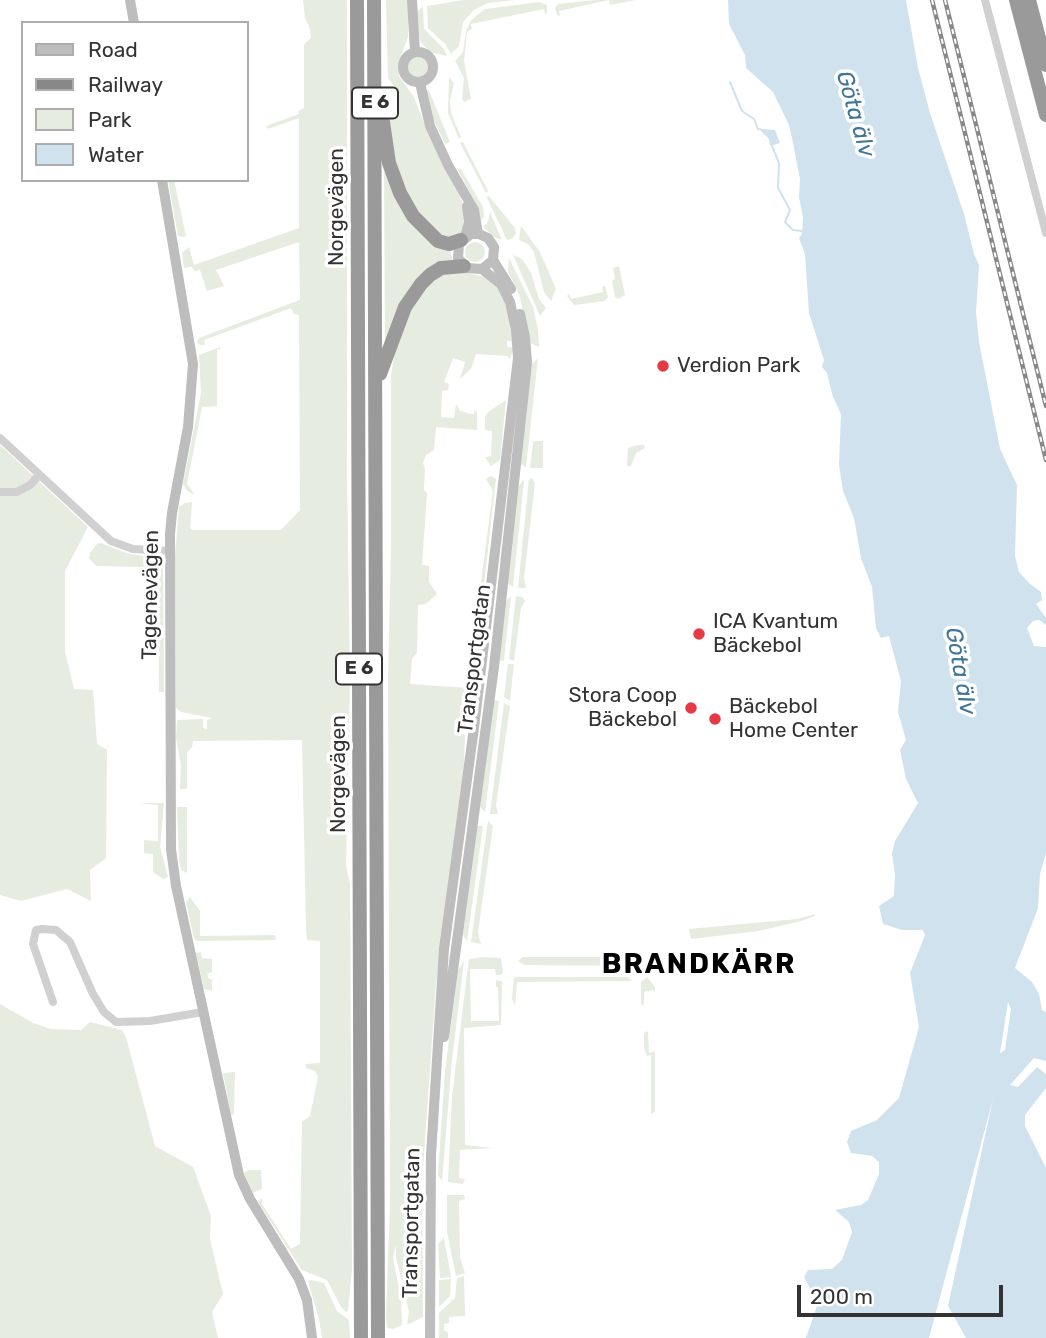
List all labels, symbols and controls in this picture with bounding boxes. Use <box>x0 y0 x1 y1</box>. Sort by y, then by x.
legend <box>21 21 248 182</box>
text: Road <box>88 37 138 62</box>
water label: Göta älv <box>830 68 880 160</box>
text: Railway <box>88 72 163 97</box>
road number: E 6 <box>352 88 398 118</box>
text: Park <box>88 107 132 132</box>
text: Water <box>88 142 144 167</box>
street label: Norgevägen <box>324 148 350 266</box>
place label: Verdion Park <box>677 353 800 379</box>
marker: Verdion Park <box>655 358 671 374</box>
street label: Tagenevägen <box>137 530 165 660</box>
street label: Transportgatan <box>453 583 497 735</box>
place label: ICA Kvantum Bäckebol <box>713 609 838 659</box>
water label: Göta älv <box>939 625 981 717</box>
marker: ICA Kvantum Bäckebol <box>691 626 707 642</box>
road number: E 6 <box>336 654 382 684</box>
place label: Stora Coop Bäckebol <box>569 683 677 733</box>
place label: Bäckebol Home Center <box>729 694 858 744</box>
marker: Stora Coop Bäckebol <box>683 700 699 716</box>
marker: Bäckebol Home Center <box>707 711 723 727</box>
street label: Norgevägen <box>326 715 352 833</box>
district label: BRANDKÄRR <box>603 948 795 982</box>
street label: Transportgatan <box>398 1147 426 1299</box>
scale bar <box>801 1272 1007 1316</box>
text: 200 m <box>810 1284 873 1309</box>

